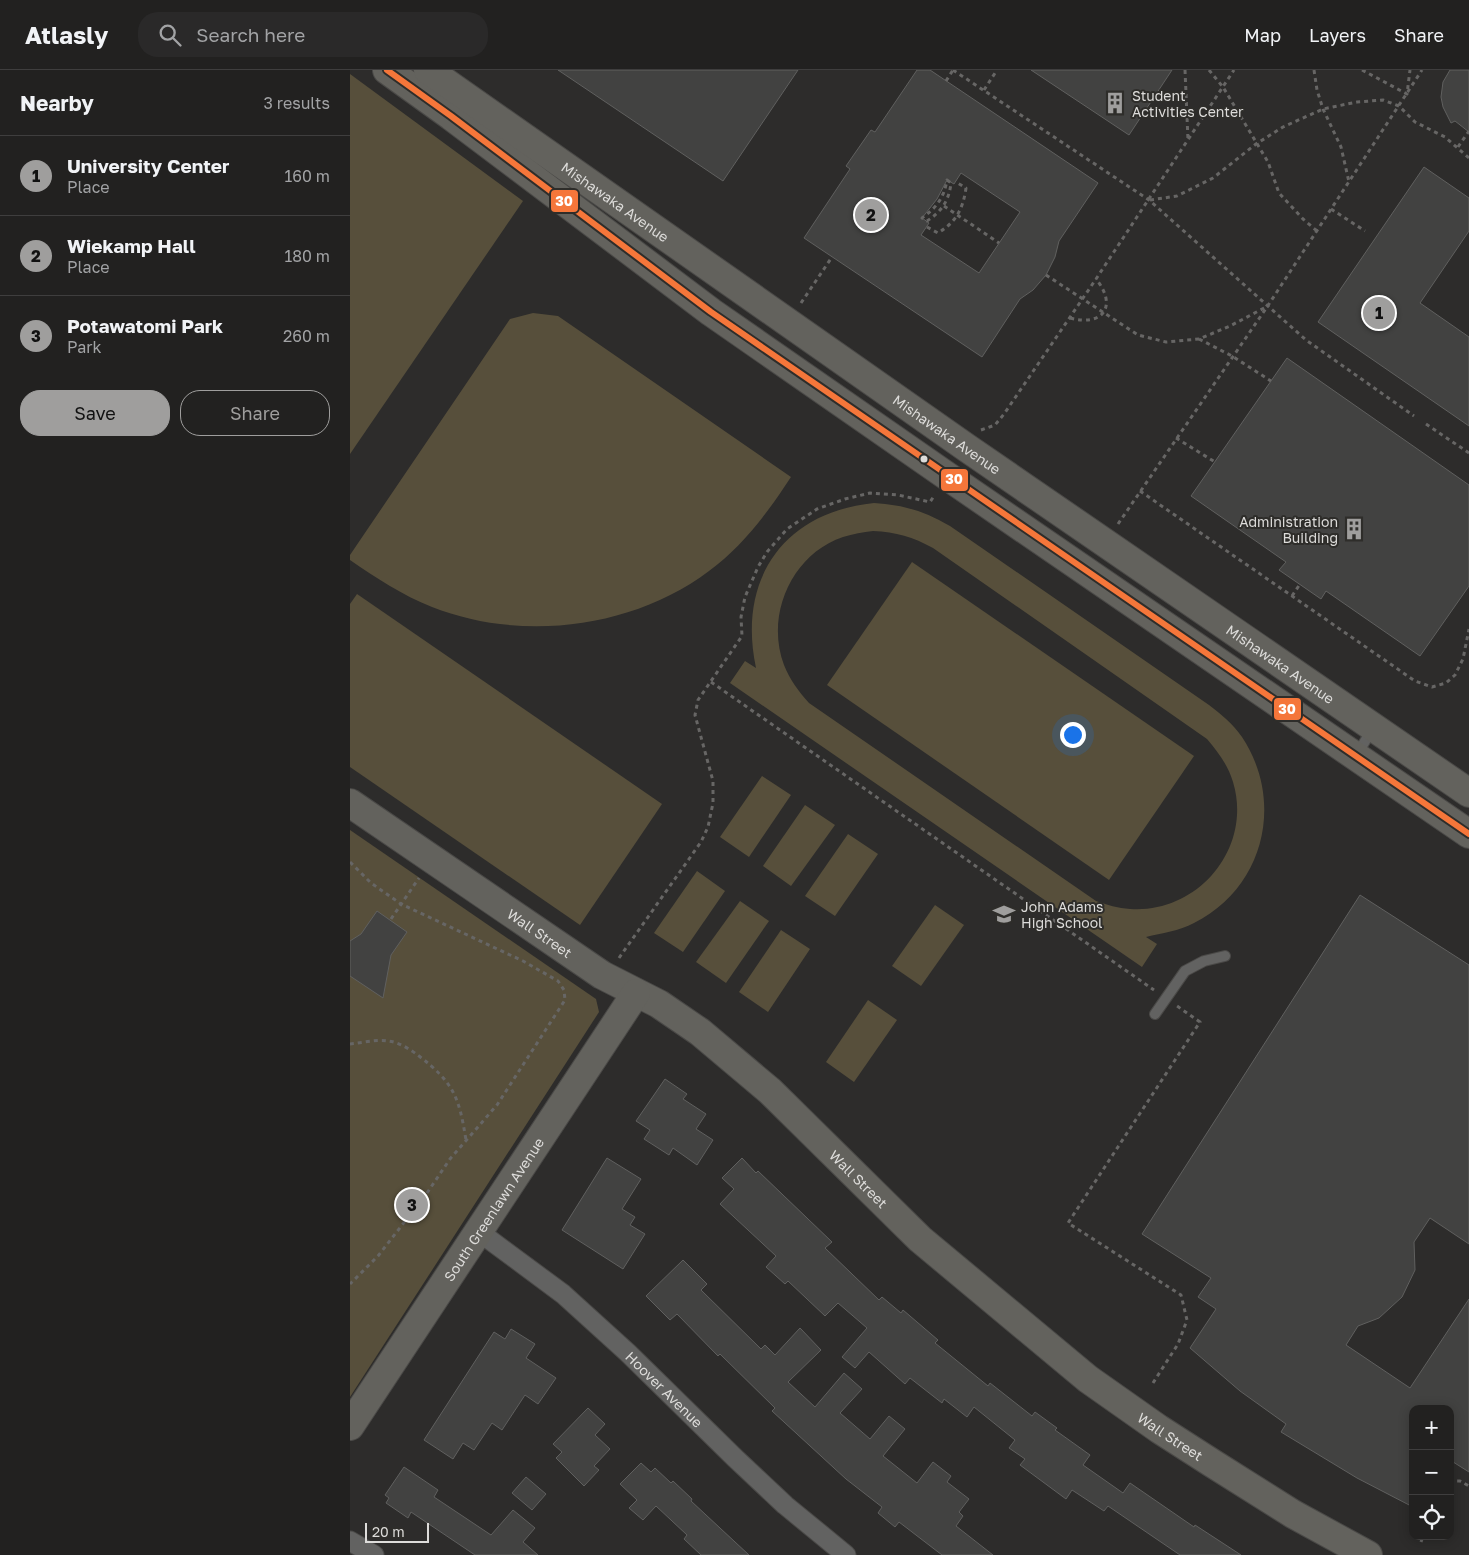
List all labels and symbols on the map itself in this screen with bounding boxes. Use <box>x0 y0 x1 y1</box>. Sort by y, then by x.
place label: Student Activities Center <box>1132 87 1244 120</box>
building icon: Student Activities Center <box>1102 90 1128 116</box>
street label: Mishawaka Avenue <box>558 158 672 245</box>
line badge: 30 <box>550 189 579 213</box>
text: 30 <box>555 192 573 209</box>
pin: 2 <box>855 196 887 234</box>
pin: 1 <box>1363 294 1395 332</box>
street label: Mishawaka Avenue <box>890 391 1004 477</box>
unlabelled marker <box>919 454 929 464</box>
line badge: 30 <box>940 468 969 492</box>
text: 30 <box>945 470 963 487</box>
place label: Administration Building <box>1239 513 1338 546</box>
building icon: Administration Building <box>1341 516 1367 542</box>
street label: Mishawaka Avenue <box>1223 621 1338 707</box>
line badge: 30 <box>1273 697 1302 721</box>
text: 30 <box>1278 700 1296 717</box>
your location <box>1060 722 1086 748</box>
place label: John Adams High School <box>1021 898 1103 931</box>
school or university icon: John Adams High School <box>991 901 1017 927</box>
street label: Wall Street <box>504 905 576 961</box>
street label: South Greenlawn Avenue <box>440 1134 547 1284</box>
street label: Wall Street <box>826 1146 891 1211</box>
pin: 3 <box>396 1186 428 1224</box>
street label: Hoover Avenue <box>623 1347 707 1431</box>
street label: Wall Street <box>1135 1408 1206 1464</box>
scale bar <box>365 1520 429 1543</box>

